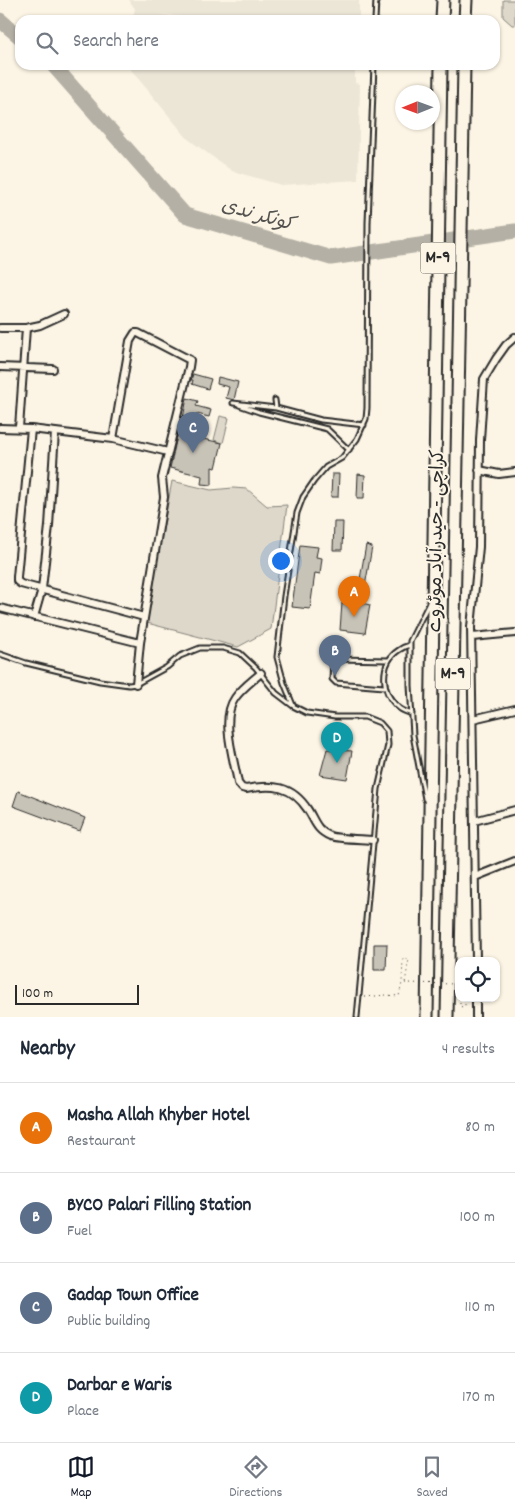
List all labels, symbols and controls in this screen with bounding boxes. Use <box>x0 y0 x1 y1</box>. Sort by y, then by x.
search box <box>15 15 500 70</box>
icon: search <box>33 29 61 57</box>
text: Search here <box>73 29 159 56</box>
north arrow <box>395 85 440 130</box>
water label: کونکر ندی <box>217 192 300 241</box>
road number: M-9 <box>420 242 456 274</box>
pin: C <box>177 412 209 453</box>
street label: کراچی - حیدرآباد موٹروے <box>423 449 453 633</box>
your location <box>268 548 294 574</box>
pin: A <box>338 576 370 617</box>
pin: B <box>319 635 351 676</box>
road number: M-9 <box>436 659 470 690</box>
pin: D <box>321 722 353 763</box>
map controls <box>455 957 500 1002</box>
button: locate <box>455 957 500 1002</box>
scale bar <box>15 982 139 1005</box>
text: 100 m <box>22 984 53 1004</box>
text: Nearby <box>20 1035 75 1065</box>
text: 4 results <box>442 1038 495 1061</box>
text: Masha Allah Khyber Hotel <box>67 1103 250 1130</box>
text: A <box>32 1116 40 1139</box>
text: 80 m <box>465 1116 495 1139</box>
text: Restaurant <box>67 1130 136 1153</box>
text: BYCO Palari Filling Station <box>67 1193 251 1220</box>
text: B <box>32 1206 40 1229</box>
text: 100 m <box>459 1206 495 1229</box>
text: Fuel <box>67 1220 92 1243</box>
text: Gadap Town Office <box>67 1283 199 1310</box>
text: C <box>32 1296 40 1319</box>
text: 110 m <box>465 1296 495 1319</box>
text: Public building <box>67 1310 150 1333</box>
text: Darbar e Waris <box>67 1373 172 1400</box>
text: D <box>32 1386 40 1409</box>
text: 170 m <box>462 1386 495 1409</box>
text: Place <box>67 1400 99 1423</box>
tab: Map <box>67 1453 95 1503</box>
tab: Directions <box>229 1453 282 1503</box>
tab: Saved <box>417 1453 448 1503</box>

